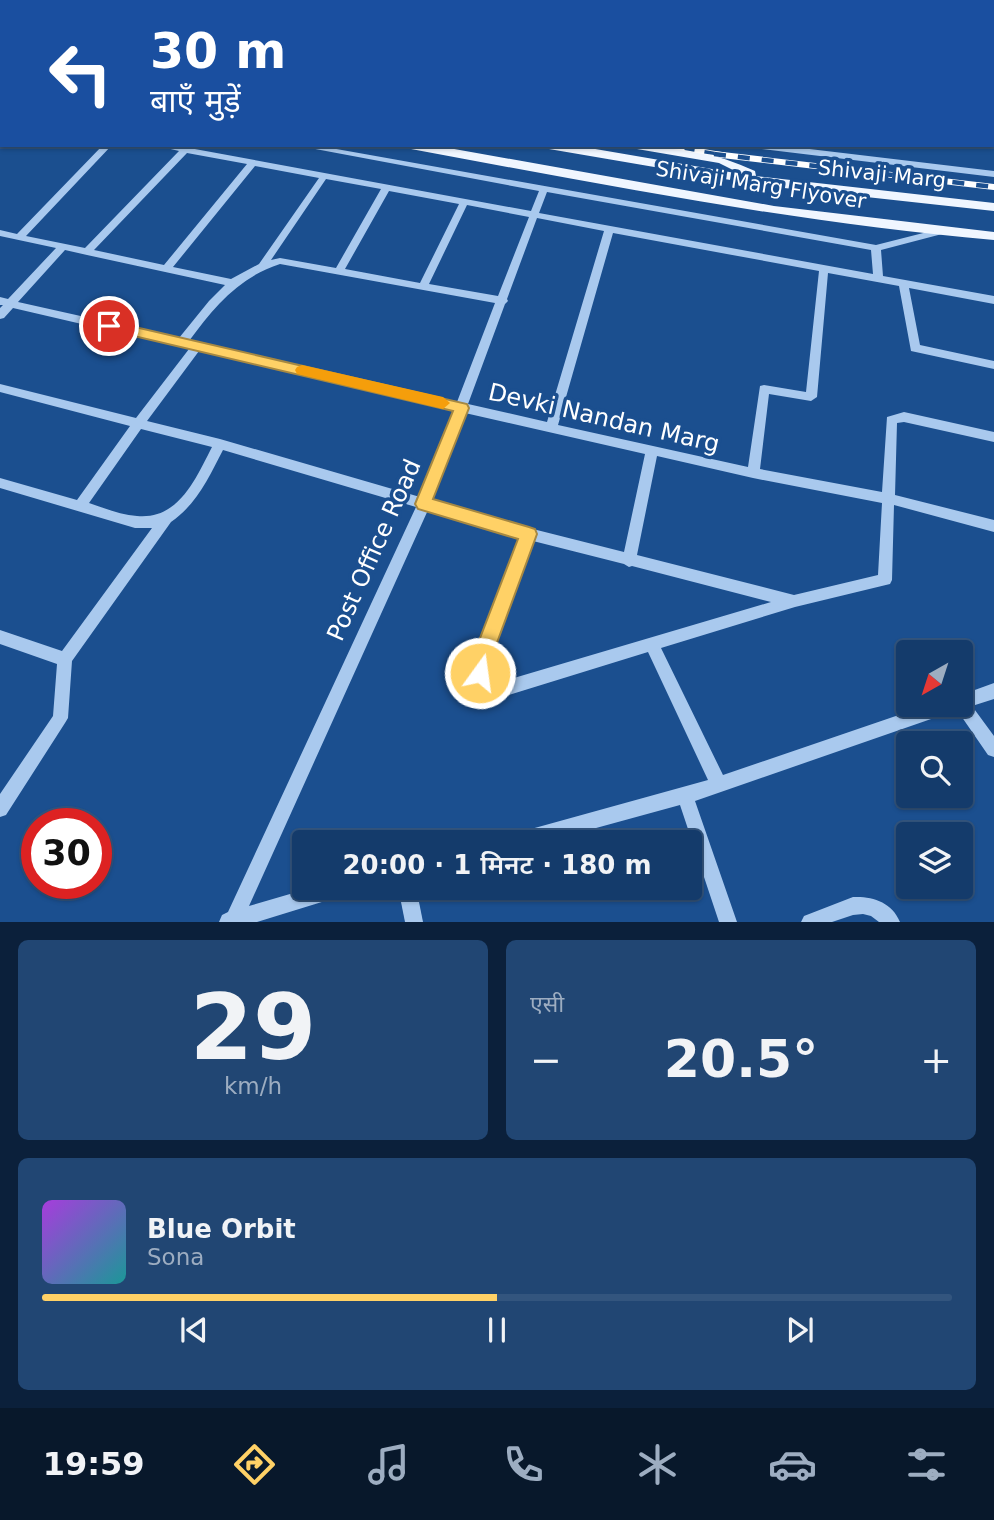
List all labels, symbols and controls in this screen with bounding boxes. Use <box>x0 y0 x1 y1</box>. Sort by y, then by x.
text: 30 m <box>150 23 286 80</box>
icon: left <box>35 28 126 119</box>
text: बाएँ मुड़ें <box>150 82 241 120</box>
street label: Shivaji Marg <box>817 155 947 193</box>
street label: Shivaji Marg Flyover <box>654 157 868 214</box>
pin <box>79 296 139 356</box>
icon: arrive <box>90 307 128 345</box>
street label: Devki Nandan Marg <box>486 378 722 458</box>
street label: Post Office Road <box>321 455 427 645</box>
position arrow <box>443 636 517 710</box>
north arrow <box>896 640 973 718</box>
map controls <box>896 640 973 899</box>
button: search <box>896 731 973 808</box>
speed limit sign: 30 <box>21 808 112 899</box>
button: layers <box>896 822 973 899</box>
text: 20:00 · 1 मिनट · 180 m <box>342 850 652 880</box>
text: 29 <box>190 975 316 1080</box>
text: एसी <box>530 991 564 1017</box>
text: 20.5° <box>664 1029 818 1089</box>
text: − <box>530 1038 562 1082</box>
text: + <box>920 1038 952 1082</box>
text: km/h <box>224 1073 282 1099</box>
text: Blue Orbit <box>147 1214 296 1244</box>
text: Sona <box>147 1244 204 1270</box>
icon: previous <box>175 1311 213 1349</box>
icon: pause <box>478 1311 516 1349</box>
icon: next <box>781 1311 819 1349</box>
icon: directions <box>230 1440 279 1489</box>
icon: music <box>364 1440 413 1489</box>
icon: phone <box>499 1440 548 1489</box>
icon: climate <box>633 1440 682 1489</box>
icon: car <box>768 1440 817 1489</box>
icon: filters <box>902 1440 951 1489</box>
text: 19:59 <box>43 1445 145 1483</box>

